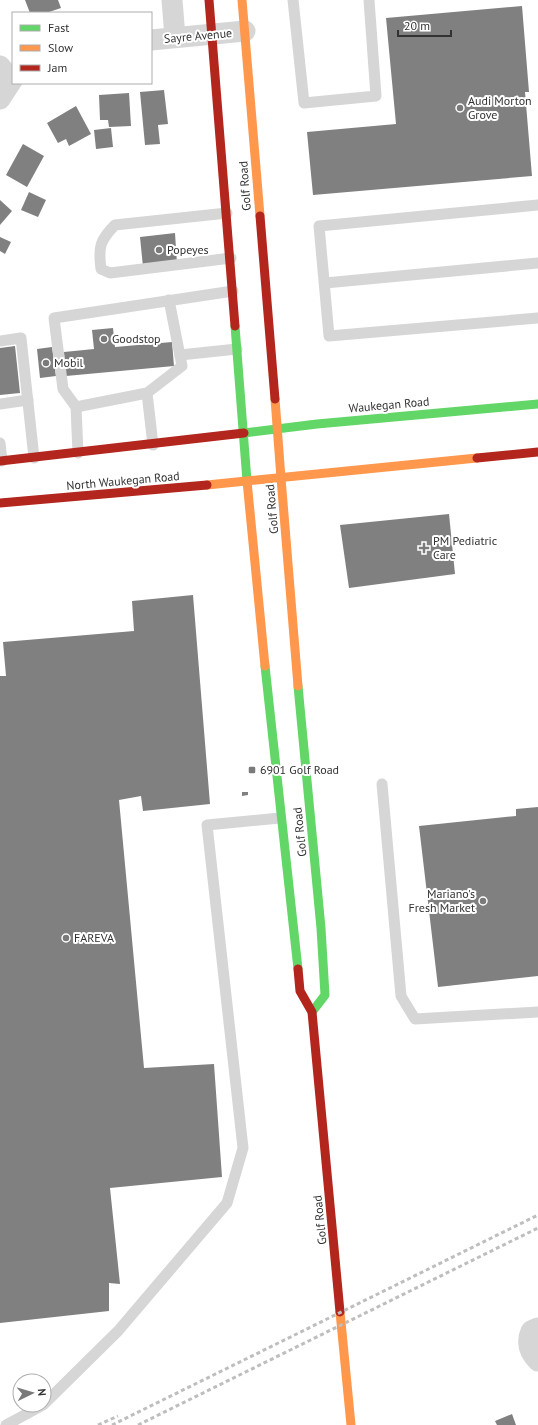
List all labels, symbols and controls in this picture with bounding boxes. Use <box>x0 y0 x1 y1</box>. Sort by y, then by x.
legend <box>12 12 152 84</box>
scale bar <box>398 12 451 38</box>
text: 20 m <box>404 18 430 33</box>
text: Fast <box>48 20 69 35</box>
street label: Sayre Avenue <box>163 25 233 46</box>
text: Slow <box>48 40 73 55</box>
text: Jam <box>47 60 67 75</box>
place label: Audi Morton Grove <box>468 93 532 122</box>
marker: Audi Morton Grove <box>455 103 465 113</box>
street label: Golf Road <box>235 161 254 211</box>
place label: Popeyes <box>167 242 209 257</box>
marker: Popeyes <box>154 245 164 255</box>
place label: Goodstop <box>112 331 161 346</box>
marker: Goodstop <box>99 334 109 344</box>
place label: Mobil <box>54 355 84 370</box>
marker: Mobil <box>41 358 51 368</box>
street label: Waukegan Road <box>348 393 430 416</box>
street label: North Waukegan Road <box>66 468 180 493</box>
street label: Golf Road <box>262 484 281 534</box>
place label: PM Pediatric Care <box>433 533 498 562</box>
marker: PM Pediatric Care <box>418 542 430 554</box>
place label: 6901 Golf Road <box>260 762 339 777</box>
marker: 6901 Golf Road <box>247 765 257 775</box>
street label: Golf Road <box>289 807 310 858</box>
place label: Mariano's Fresh Market <box>409 886 475 915</box>
marker: Mariano's Fresh Market <box>478 896 488 906</box>
place label: FAREVA <box>74 930 114 945</box>
marker: FAREVA <box>61 933 71 943</box>
street label: Golf Road <box>309 1195 330 1246</box>
north arrow <box>12 1373 52 1413</box>
text: N <box>35 1388 49 1396</box>

